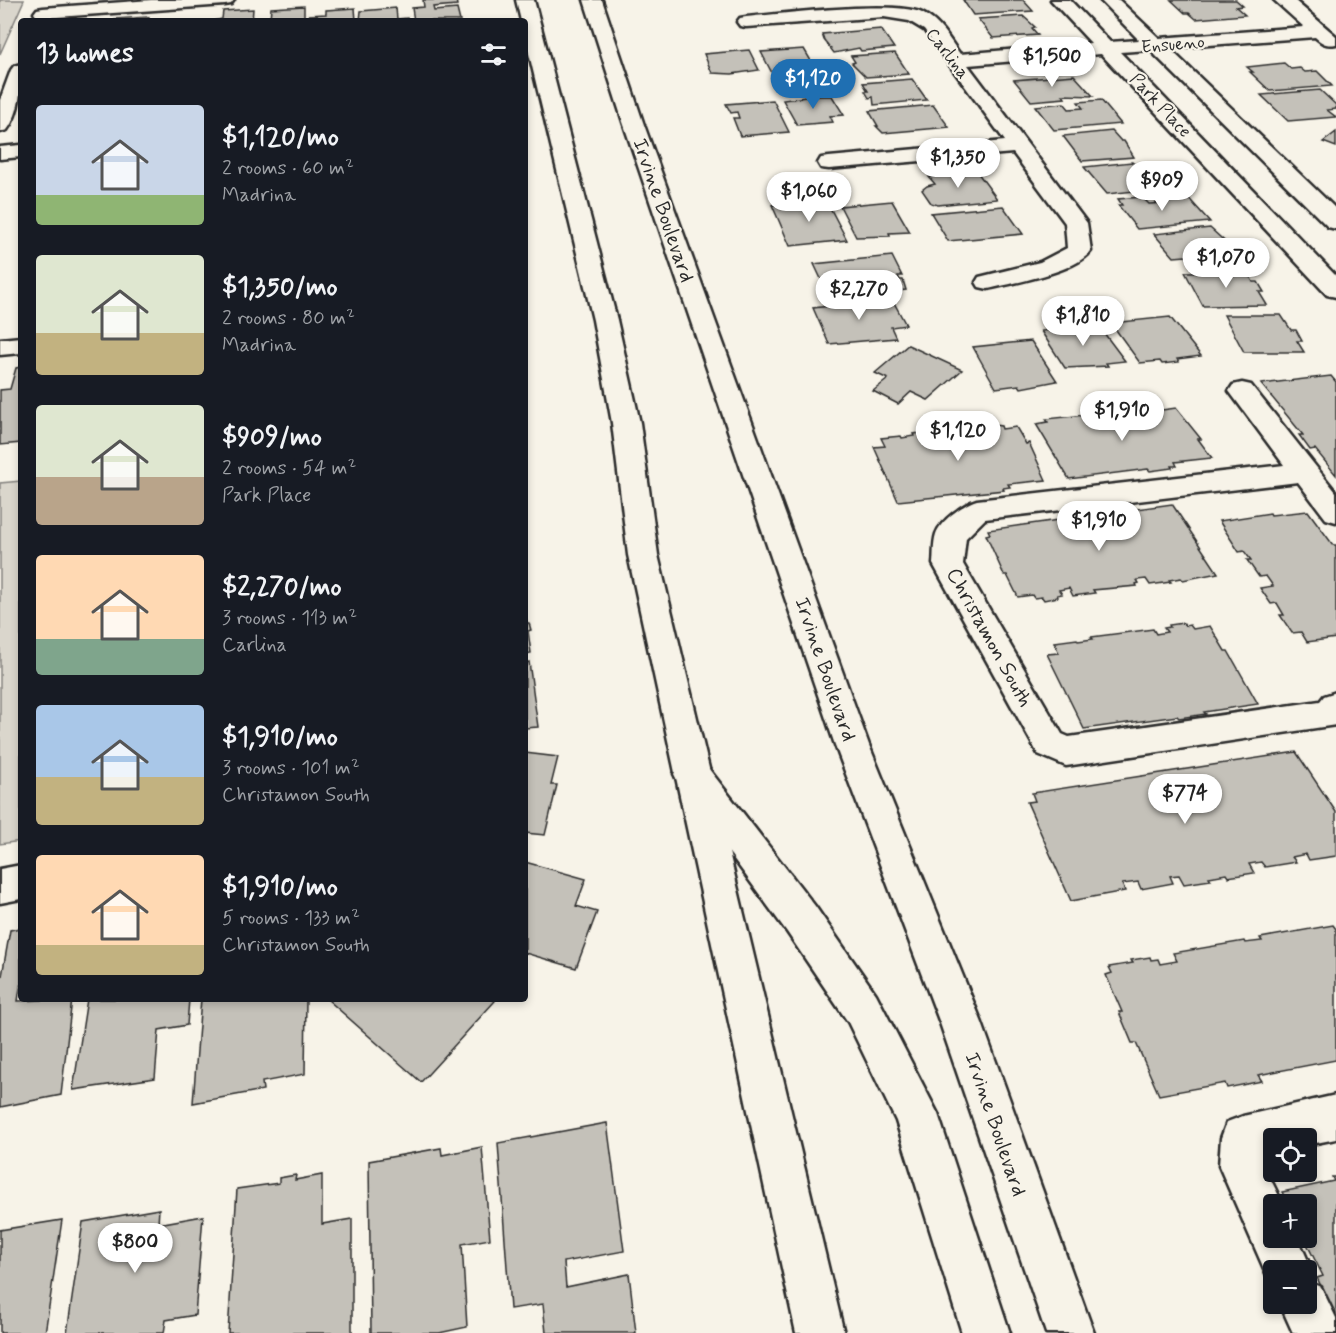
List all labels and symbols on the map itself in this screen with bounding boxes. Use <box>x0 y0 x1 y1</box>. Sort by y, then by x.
street label: Carlina <box>920 23 975 84</box>
street label: Ensueno <box>1140 30 1206 60</box>
pin: $1,500 <box>1003 37 1101 88</box>
pin: $1,120 <box>764 59 862 110</box>
street label: Park Place <box>1124 68 1196 143</box>
street label: Irvine Boulevard <box>625 135 701 286</box>
pin: $1,350 <box>909 138 1007 189</box>
pin: $909 <box>1126 161 1198 212</box>
pin: $1,060 <box>760 172 858 223</box>
pin: $1,070 <box>1177 238 1275 289</box>
pin: $2,270 <box>810 270 908 321</box>
pin: $1,810 <box>1034 296 1132 347</box>
pin: $1,910 <box>1073 391 1171 442</box>
pin: $1,120 <box>909 411 1007 462</box>
pin: $1,910 <box>1050 501 1148 552</box>
street label: Christamon South <box>939 563 1039 712</box>
street label: Irvine Boulevard <box>787 594 863 745</box>
pin: $774 <box>1149 774 1221 825</box>
street label: Irvine Boulevard <box>957 1049 1033 1200</box>
pin: $800 <box>99 1223 171 1274</box>

